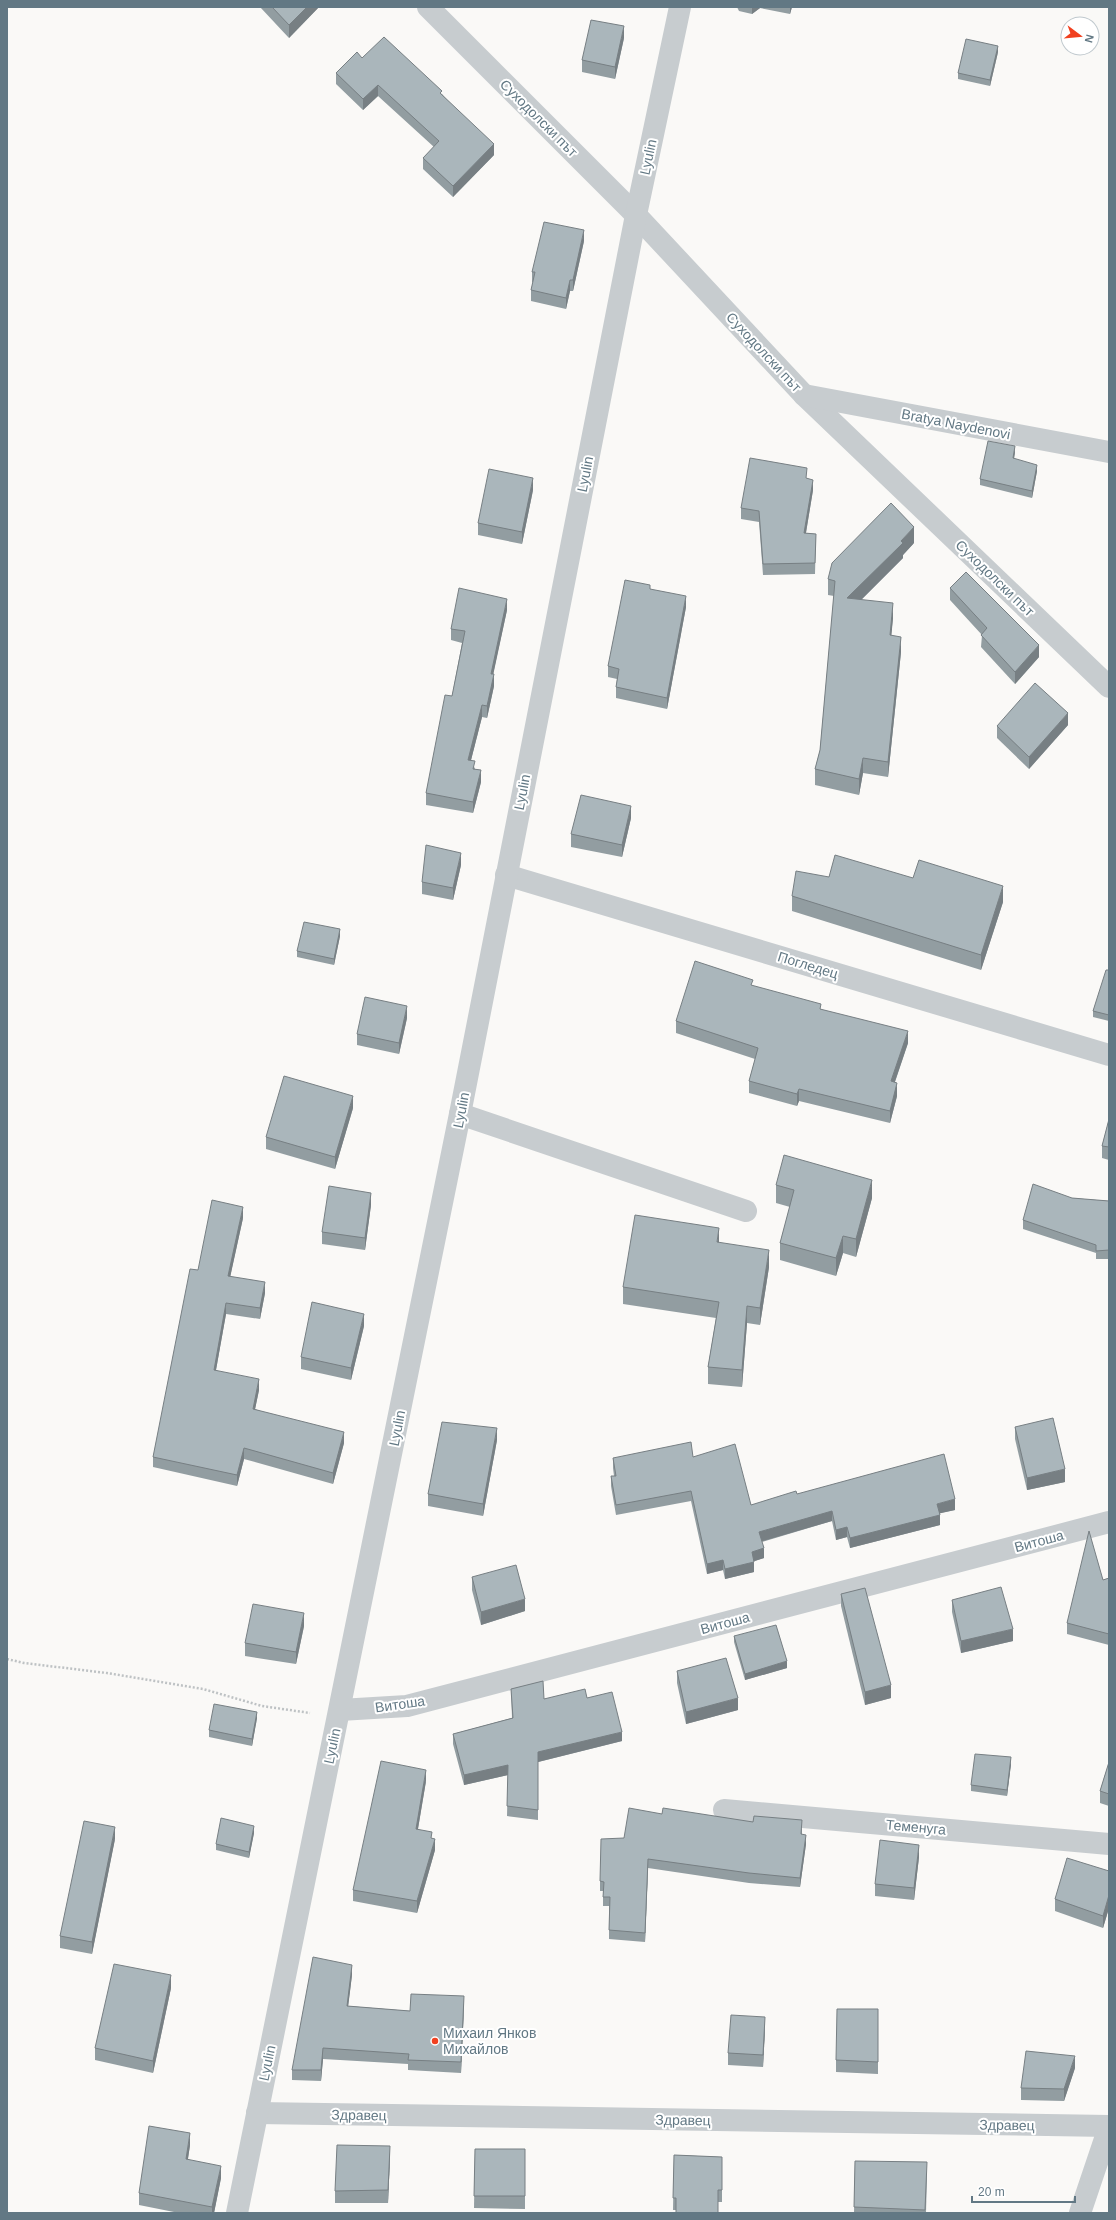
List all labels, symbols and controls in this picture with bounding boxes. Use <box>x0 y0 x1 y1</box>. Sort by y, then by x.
north arrow <box>1060 16 1100 56</box>
text: N <box>1083 33 1096 44</box>
street label: Суходолски път <box>497 76 581 160</box>
street label: Lyulin <box>636 138 660 176</box>
street label: Суходолски път <box>723 309 805 395</box>
street label: Bratya Naydenovi <box>900 406 1012 442</box>
street label: Lyulin <box>574 455 596 493</box>
street label: Суходолски път <box>952 537 1038 620</box>
street label: Lyulin <box>511 773 533 811</box>
street label: Погледец <box>776 948 840 982</box>
street label: Lyulin <box>450 1091 472 1129</box>
street label: Lyulin <box>386 1409 408 1447</box>
street label: Витоша <box>1013 1527 1066 1555</box>
street label: Витоша <box>699 1609 752 1637</box>
street label: Витоша <box>374 1693 426 1715</box>
street label: Lyulin <box>320 1727 344 1765</box>
street label: Теменуга <box>885 1816 947 1838</box>
place label: Михаил Янков Михайлов <box>443 2025 536 2057</box>
marker: Михаил Янков Михайлов <box>430 2036 440 2046</box>
street label: Lyulin <box>255 2044 279 2082</box>
street label: Здравец <box>331 2107 387 2123</box>
street label: Здравец <box>655 2112 711 2128</box>
street label: Здравец <box>979 2117 1035 2133</box>
scale bar <box>972 2178 1075 2204</box>
text: 20 m <box>978 2185 1005 2199</box>

